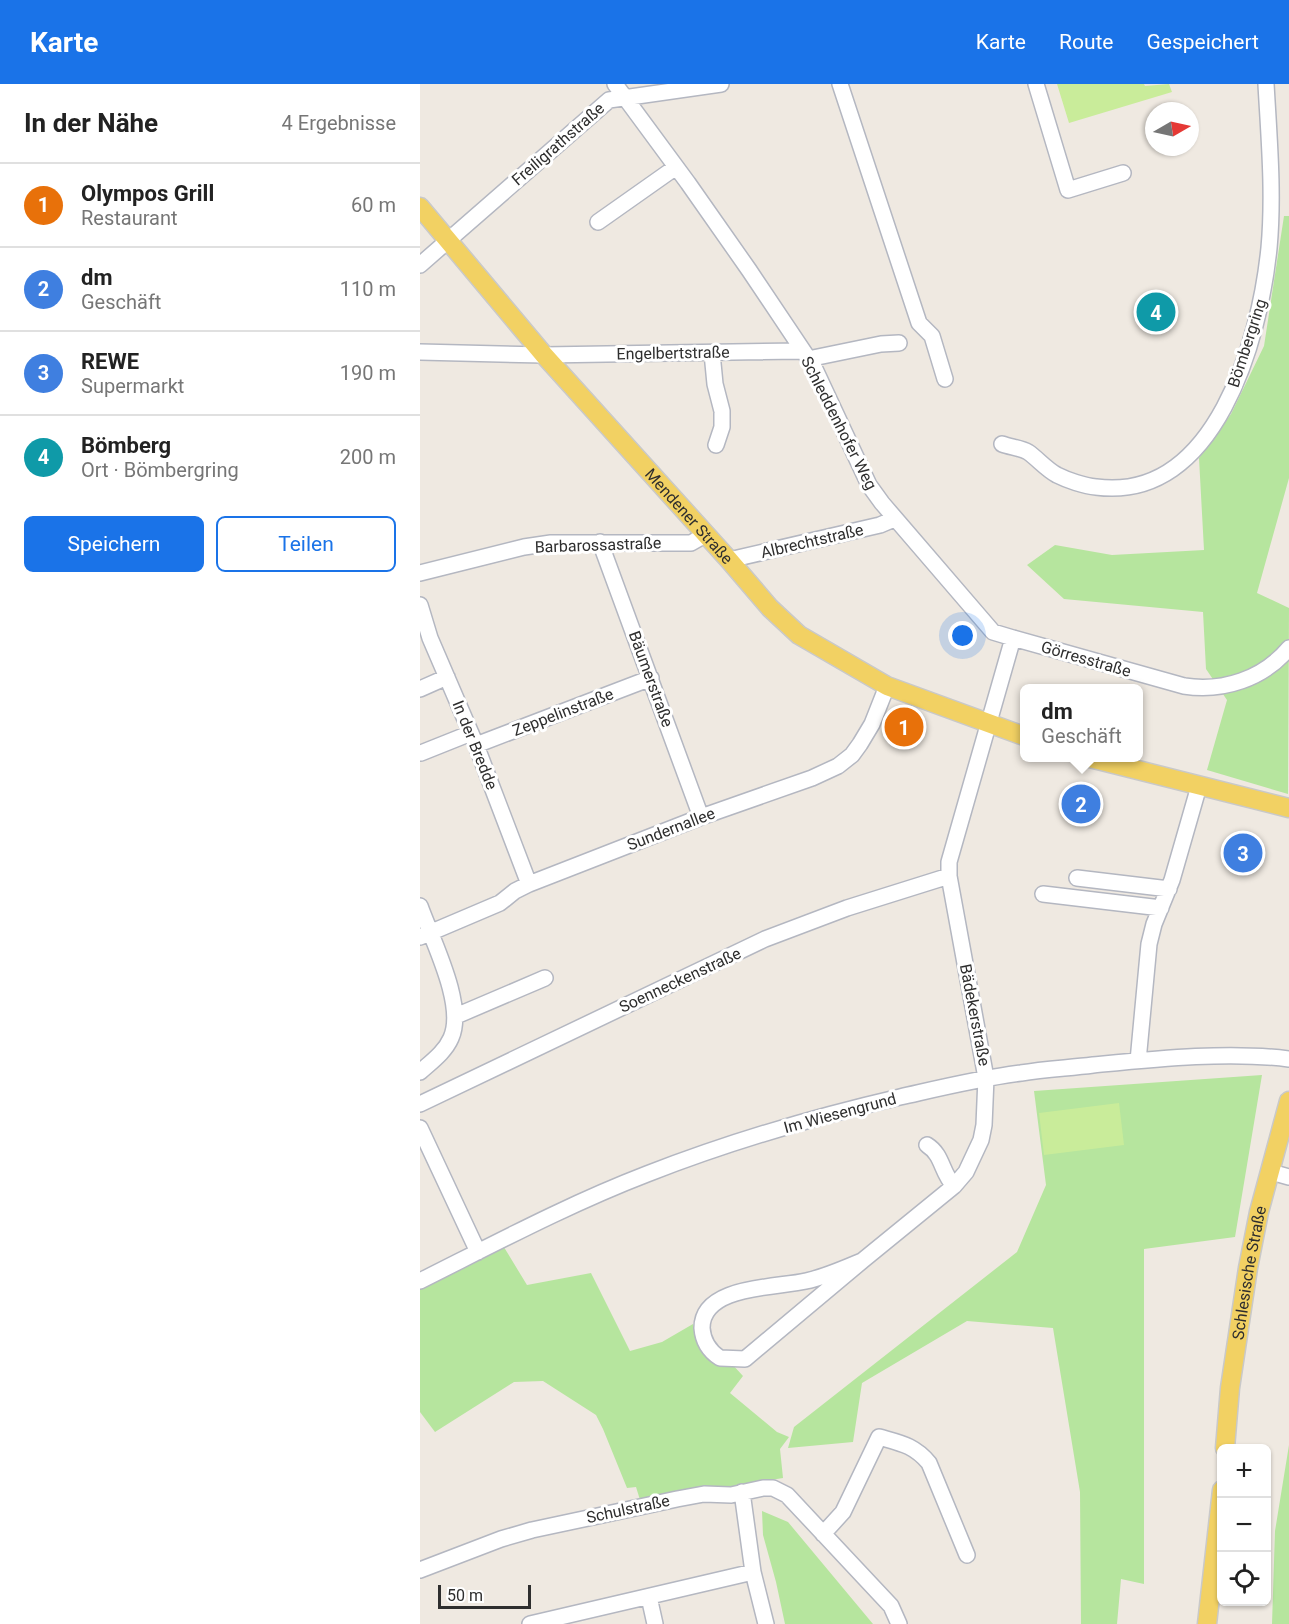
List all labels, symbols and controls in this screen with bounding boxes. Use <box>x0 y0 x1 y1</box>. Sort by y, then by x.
text: Karte <box>30 26 98 59</box>
text: Karte <box>976 30 1026 54</box>
text: Route <box>1059 30 1113 54</box>
text: Gespeichert <box>1146 30 1259 54</box>
street label: Freiligrathstraße <box>508 99 608 189</box>
north arrow <box>1145 102 1199 156</box>
text: In der Nähe <box>24 108 158 138</box>
text: 4 Ergebnisse <box>282 111 396 135</box>
text: Olympos Grill <box>81 181 214 206</box>
text: 1 <box>38 193 49 217</box>
text: 60 m <box>351 193 396 217</box>
text: Restaurant <box>81 206 178 230</box>
text: dm <box>81 265 112 290</box>
text: 2 <box>38 277 49 301</box>
text: 110 m <box>340 277 396 301</box>
text: Geschäft <box>81 290 161 314</box>
pin: 4 <box>1136 290 1176 334</box>
street label: Bömbergring <box>1224 296 1270 390</box>
street label: Engelbertstraße <box>616 343 730 363</box>
text: REWE <box>81 349 139 374</box>
street label: Schleddenhofer Weg <box>797 353 881 493</box>
text: 3 <box>38 361 49 385</box>
text: 190 m <box>340 361 396 385</box>
text: Supermarkt <box>81 374 184 398</box>
text: Bömberg <box>81 433 171 458</box>
text: 4 <box>38 445 49 469</box>
text: 200 m <box>340 445 396 469</box>
text: Ort · Bömbergring <box>81 458 239 482</box>
street label: Mendener Straße <box>641 464 737 568</box>
button: Speichern <box>24 516 204 572</box>
button: Teilen <box>216 516 396 572</box>
street label: Albrechtstraße <box>759 520 865 562</box>
street label: Barbarossastraße <box>534 533 662 557</box>
your location <box>948 621 977 650</box>
street label: Bäumerstraße <box>625 628 677 730</box>
street label: Görresstraße <box>1039 637 1133 681</box>
street label: Zeppelinstraße <box>510 684 616 740</box>
popup <box>1020 684 1143 762</box>
street label: In der Bredde <box>449 698 501 792</box>
text: dm <box>1041 699 1073 724</box>
pin: 1 <box>884 704 924 750</box>
text: Geschäft <box>1041 724 1122 748</box>
pin: 2 <box>1062 782 1100 826</box>
street label: Sundernallee <box>624 804 718 854</box>
pin: 3 <box>1224 830 1262 876</box>
street label: Soenneckenstraße <box>616 943 744 1017</box>
street label: Bädekerstraße <box>956 962 994 1068</box>
street label: Im Wiesengrund <box>782 1089 898 1137</box>
street label: Schlesische Straße <box>1228 1204 1270 1341</box>
map controls <box>1217 1444 1271 1606</box>
button: + <box>1217 1444 1271 1498</box>
street label: Schulstraße <box>585 1491 671 1527</box>
button: − <box>1217 1498 1271 1552</box>
button: locate <box>1217 1552 1271 1606</box>
scale bar <box>438 1582 531 1610</box>
text: 50 m <box>447 1586 483 1605</box>

